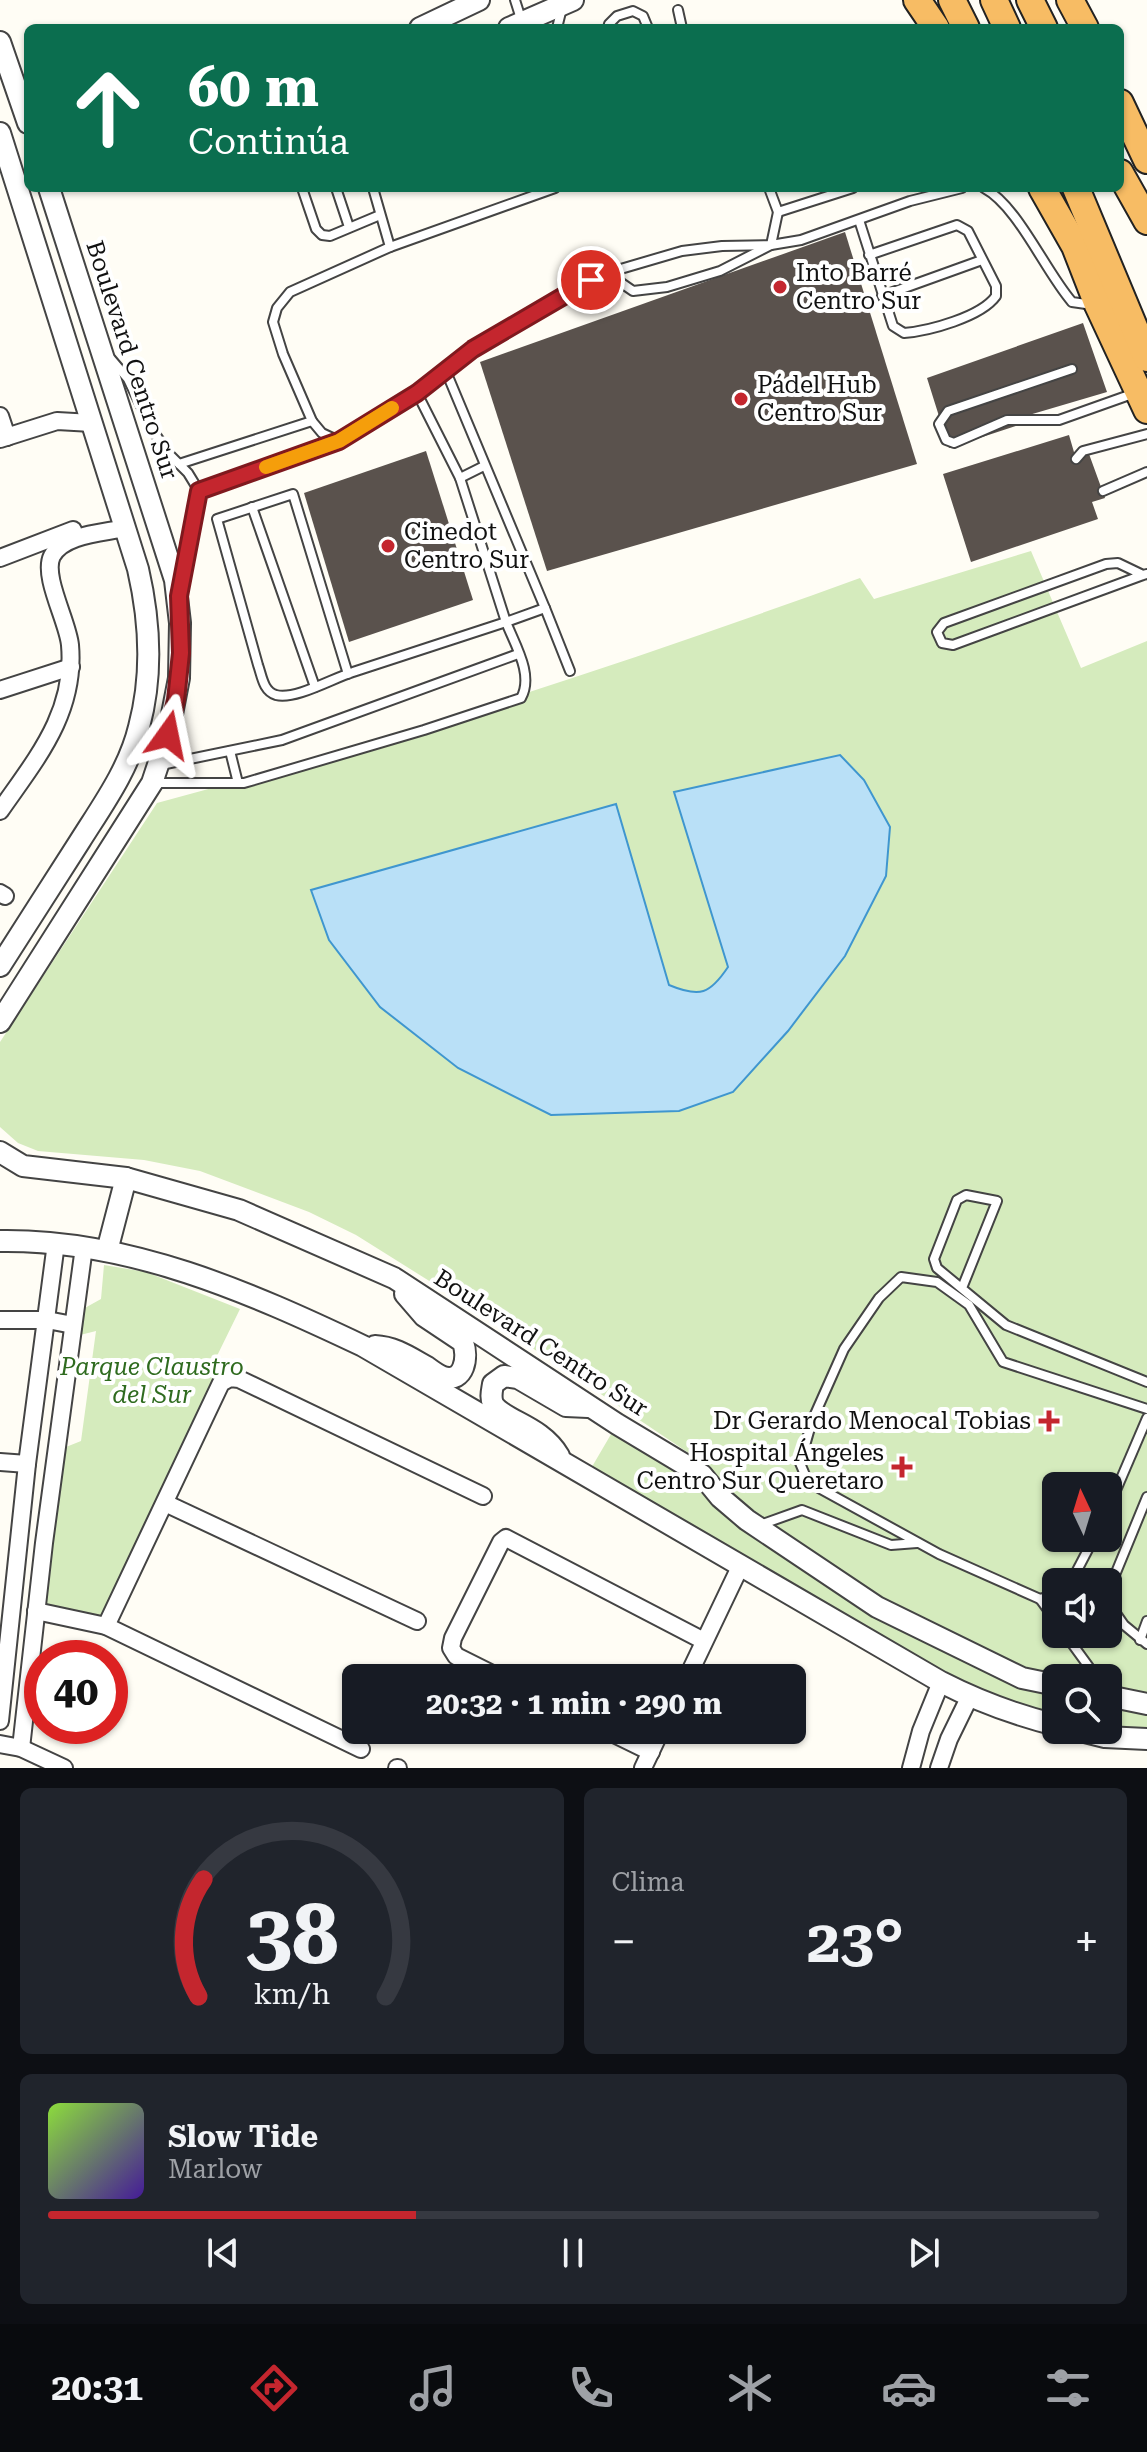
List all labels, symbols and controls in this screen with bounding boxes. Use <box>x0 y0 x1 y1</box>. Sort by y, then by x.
text: 60 m <box>188 54 319 120</box>
icon: ahead <box>56 56 160 160</box>
text: Continúa <box>188 121 349 163</box>
street label: Boulevard Centro Sur <box>80 237 184 483</box>
pin <box>557 246 625 314</box>
icon: arrive <box>569 258 613 302</box>
place label: Into Barré Centro Sur <box>796 259 921 315</box>
marker: Into Barré Centro Sur <box>771 278 789 296</box>
place label: Pádel Hub Centro Sur <box>757 371 882 427</box>
marker: Pádel Hub Centro Sur <box>732 390 750 408</box>
place label: Cinedot Centro Sur <box>404 518 529 574</box>
marker: Cinedot Centro Sur <box>379 537 397 555</box>
position arrow <box>126 693 210 777</box>
street label: Boulevard Centro Sur <box>429 1263 653 1423</box>
park label: Parque Claustro del Sur <box>59 1353 244 1409</box>
place label: Dr Gerardo Menocal Tobias <box>713 1407 1031 1435</box>
marker: Dr Gerardo Menocal Tobias <box>1038 1410 1060 1432</box>
place label: Hospital Ángeles Centro Sur Queretaro <box>637 1438 884 1495</box>
marker: Hospital Ángeles Centro Sur Queretaro <box>891 1456 913 1478</box>
north arrow <box>1042 1472 1122 1552</box>
map controls <box>1042 1472 1122 1744</box>
button: sound <box>1042 1568 1122 1648</box>
speed limit sign: 40 <box>24 1640 128 1744</box>
button: search <box>1042 1664 1122 1744</box>
text: 20:32 · 1 min · 290 m <box>426 1686 722 1721</box>
text: Clima <box>612 1867 684 1897</box>
text: 38 <box>245 1886 338 1983</box>
text: 23° <box>807 1906 904 1977</box>
text: − <box>612 1916 636 1968</box>
text: + <box>1074 1916 1099 1968</box>
text: km/h <box>253 1977 330 2011</box>
text: Slow Tide <box>168 2119 318 2154</box>
text: Marlow <box>168 2154 262 2184</box>
icon: previous <box>201 2231 245 2275</box>
icon: pause <box>551 2231 595 2275</box>
icon: next <box>902 2231 946 2275</box>
icon: directions <box>246 2360 302 2416</box>
icon: music <box>405 2360 461 2416</box>
icon: phone <box>563 2360 619 2416</box>
icon: climate <box>722 2360 778 2416</box>
icon: car <box>881 2360 937 2416</box>
icon: filters <box>1040 2360 1096 2416</box>
text: 20:31 <box>51 2367 143 2409</box>

